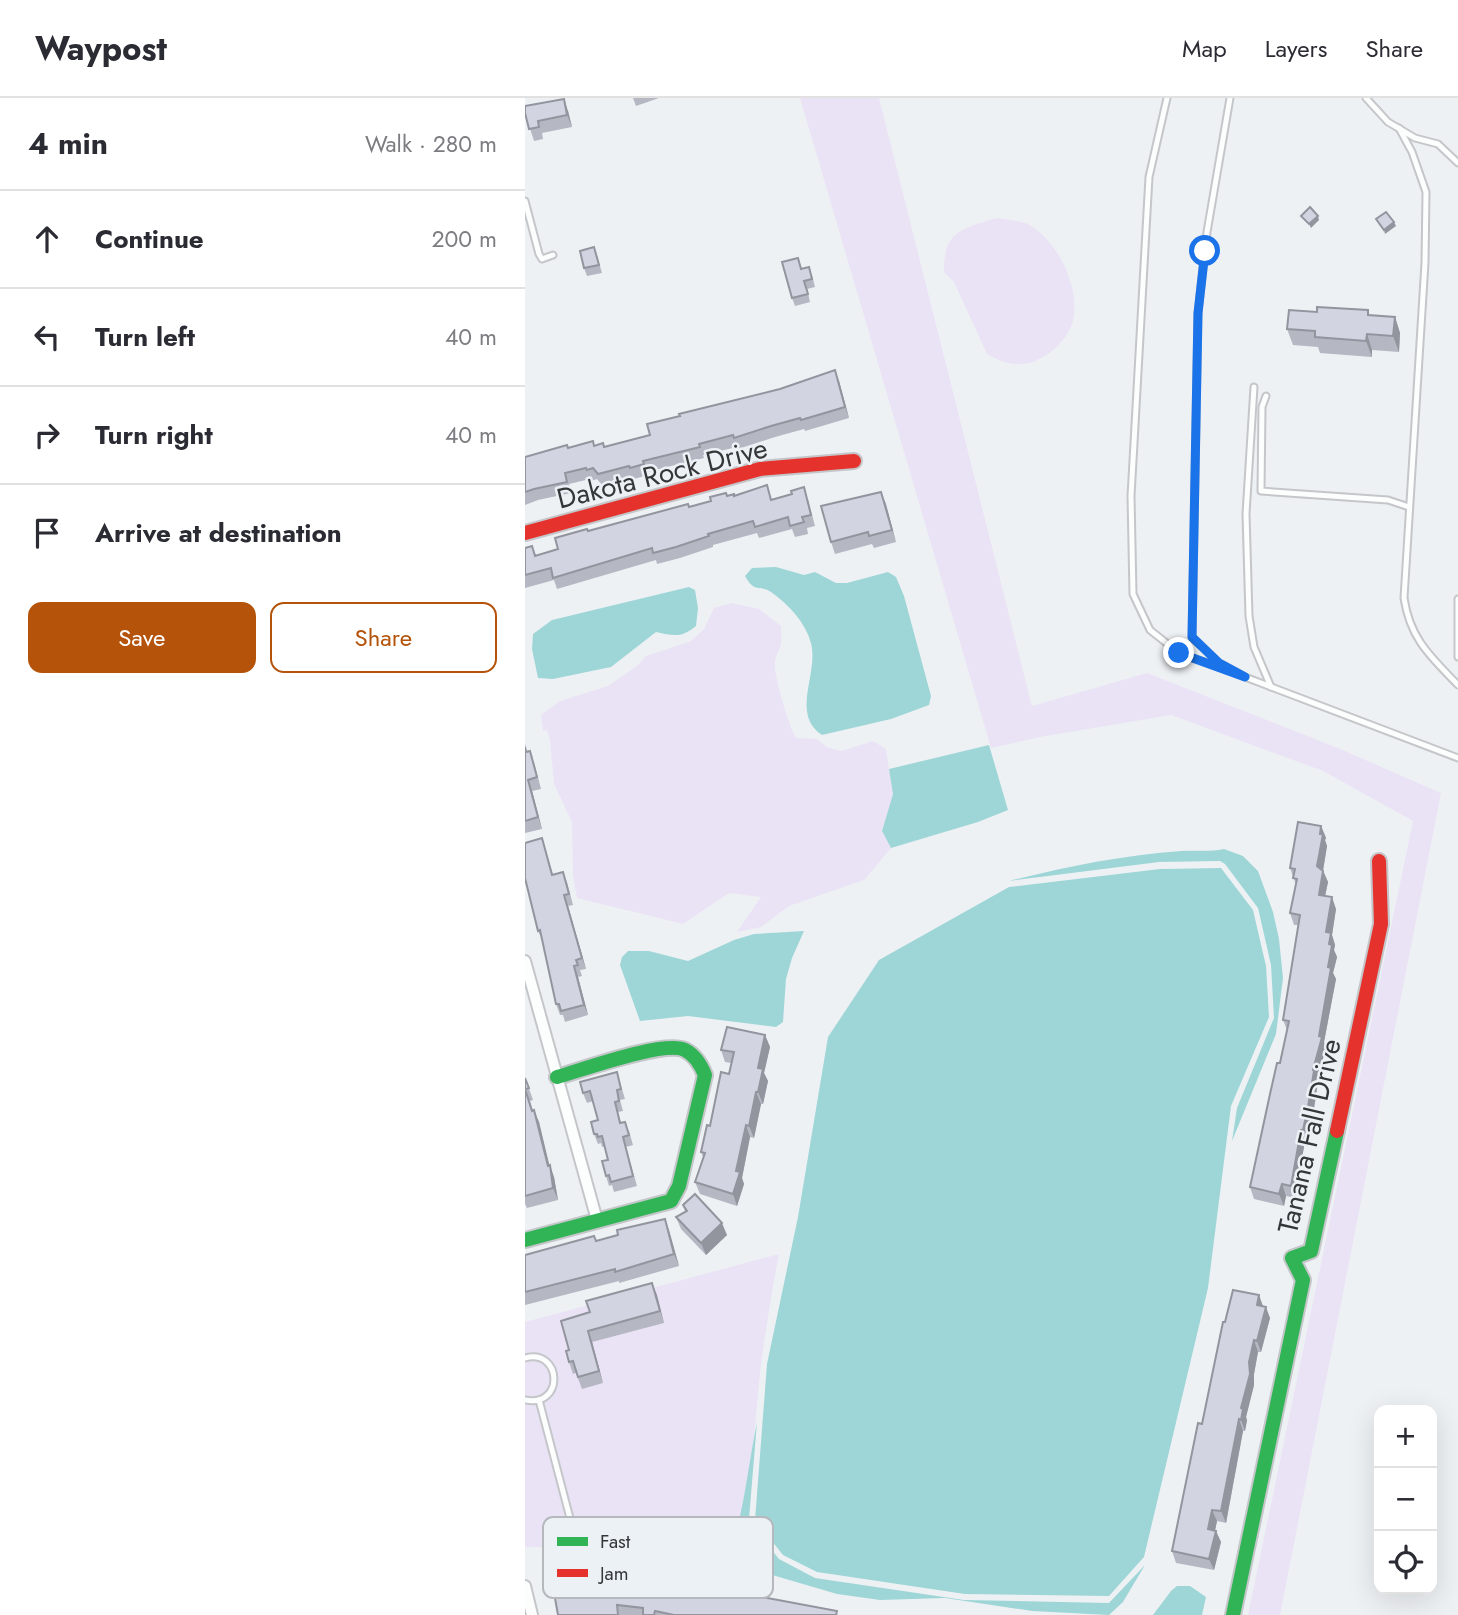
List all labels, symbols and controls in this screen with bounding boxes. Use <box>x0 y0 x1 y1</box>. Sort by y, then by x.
text: Waypost <box>35 25 167 72</box>
text: Map <box>1182 31 1227 66</box>
text: Layers <box>1265 31 1327 66</box>
text: Share <box>1365 31 1423 66</box>
text: 4 min <box>28 122 108 165</box>
text: Walk · 280 m <box>365 127 497 161</box>
icon: ahead <box>28 220 66 258</box>
text: Continue <box>95 220 204 258</box>
text: 200 m <box>431 222 497 256</box>
route start <box>1189 235 1220 266</box>
icon: left <box>28 318 66 356</box>
text: Turn left <box>95 318 195 356</box>
text: 40 m <box>445 320 497 354</box>
icon: right <box>28 416 66 454</box>
text: Turn right <box>95 416 213 454</box>
text: 40 m <box>445 418 497 452</box>
street label: Dakota Rock Drive <box>553 428 772 519</box>
icon: arrive <box>28 514 66 552</box>
text: Arrive at destination <box>95 514 342 552</box>
button: Save <box>28 602 256 673</box>
button: Share <box>270 602 497 673</box>
route end <box>1163 637 1194 668</box>
street label: Tanana Fall Drive <box>1267 1035 1352 1237</box>
map controls <box>1374 1405 1437 1594</box>
button: + <box>1374 1405 1437 1468</box>
button: − <box>1374 1468 1437 1531</box>
legend <box>543 1517 773 1598</box>
text: Fast <box>600 1528 631 1555</box>
button: locate <box>1374 1531 1437 1594</box>
text: Jam <box>597 1560 629 1587</box>

